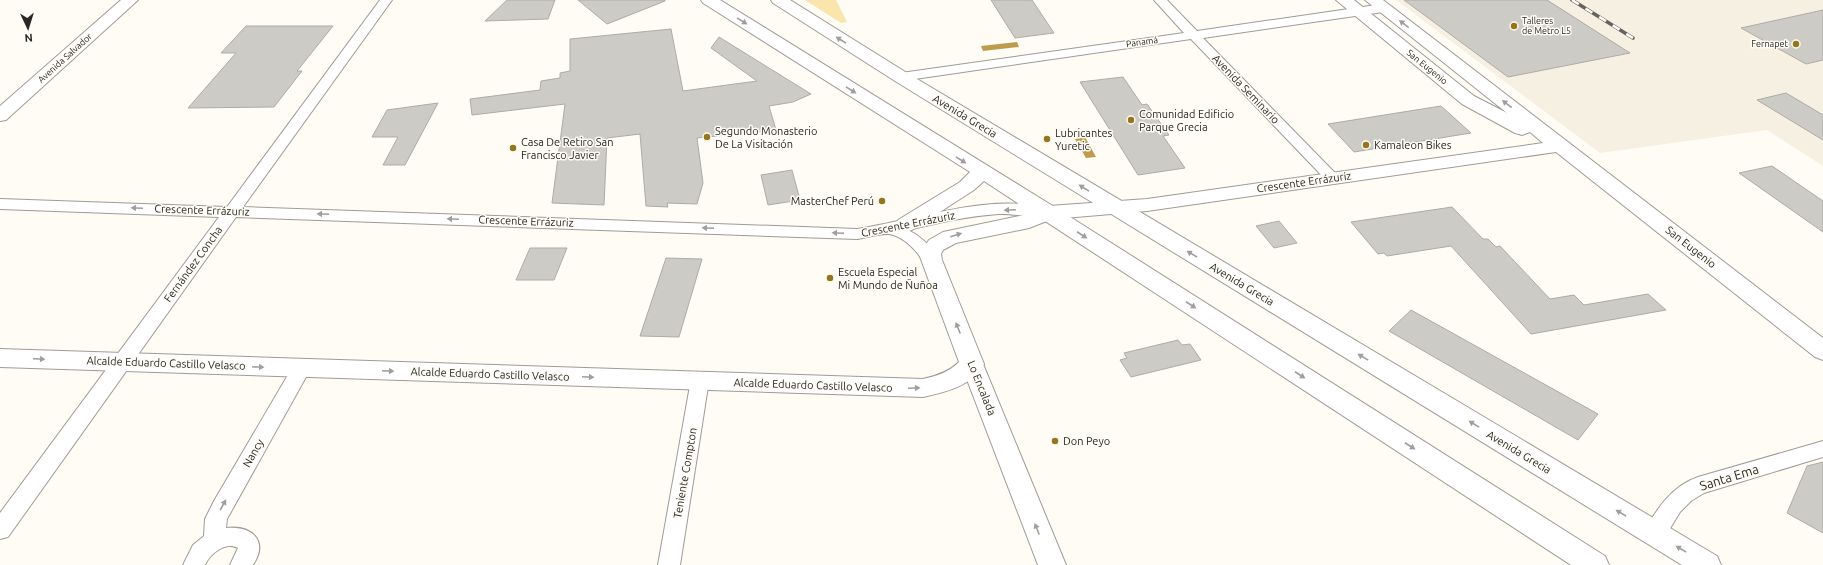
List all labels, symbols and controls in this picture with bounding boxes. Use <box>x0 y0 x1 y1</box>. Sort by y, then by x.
north arrow <box>8 8 48 48</box>
place label: Talleres de Metro L5 <box>1522 16 1571 36</box>
one-way arrow <box>736 17 747 25</box>
one-way arrow <box>1398 20 1409 28</box>
marker: Talleres de Metro L5 <box>1509 21 1519 31</box>
street label: Avenida Salvador <box>36 31 94 85</box>
text: N <box>24 32 33 44</box>
street label: Panamá <box>1125 35 1159 49</box>
one-way arrow <box>835 36 847 43</box>
place label: Fernapet <box>1751 39 1788 49</box>
marker: Fernapet <box>1791 39 1801 49</box>
street label: San Eugenio <box>1405 48 1449 86</box>
street label: Avenida Seminario <box>1210 52 1282 126</box>
one-way arrow <box>846 87 857 94</box>
street label: Avenida Grecia <box>931 92 999 140</box>
one-way arrow <box>1501 99 1512 108</box>
place label: Comunidad Edificio Parque Grecia <box>1139 108 1234 133</box>
marker: Comunidad Edificio Parque Grecia <box>1126 115 1136 125</box>
place label: Segundo Monasterio De La Visitación <box>715 125 817 150</box>
place label: Lubricantes Yuretic <box>1055 127 1113 152</box>
marker: Segundo Monasterio De La Visitación <box>702 132 712 142</box>
marker: Lubricantes Yuretic <box>1042 134 1052 144</box>
place label: Casa De Retiro San Francisco Javier <box>521 136 613 161</box>
place label: Kamaleon Bikes <box>1374 139 1452 151</box>
marker: Kamaleon Bikes <box>1361 140 1371 150</box>
marker: Casa De Retiro San Francisco Javier <box>508 143 518 153</box>
one-way arrow <box>956 156 967 163</box>
street label: Crescente Errázuriz <box>1256 169 1352 195</box>
one-way arrow <box>1078 184 1090 191</box>
place label: MasterChef Perú <box>791 195 874 207</box>
marker: MasterChef Perú <box>877 196 887 206</box>
street label: Crescente Errázuriz <box>154 202 250 218</box>
one-way arrow <box>130 205 143 211</box>
one-way arrow <box>1003 207 1016 213</box>
street label: Crescente Errázuriz <box>860 209 956 239</box>
one-way arrow <box>317 211 329 218</box>
street label: Crescente Errázuriz <box>478 213 574 229</box>
one-way arrow <box>446 216 459 222</box>
street label: Fernández Concha <box>161 224 225 304</box>
street label: San Eugenio <box>1664 224 1718 270</box>
one-way arrow <box>701 225 714 231</box>
one-way arrow <box>831 230 844 236</box>
one-way arrow <box>1076 231 1087 239</box>
one-way arrow <box>950 232 962 238</box>
one-way arrow <box>1186 250 1198 257</box>
street label: Avenida Grecia <box>1208 260 1276 308</box>
place label: Escuela Especial Mi Mundo de Ñuñoa <box>838 266 938 291</box>
marker: Escuela Especial Mi Mundo de Ñuñoa <box>825 273 835 283</box>
one-way arrow <box>1186 301 1196 309</box>
one-way arrow <box>954 322 960 334</box>
one-way arrow <box>1358 353 1368 361</box>
street label: Alcalde Eduardo Castillo Velasco <box>86 354 246 372</box>
one-way arrow <box>33 356 46 362</box>
street label: Lo Encalada <box>966 359 998 417</box>
one-way arrow <box>252 363 264 370</box>
street label: Alcalde Eduardo Castillo Velasco <box>410 365 570 383</box>
one-way arrow <box>382 368 395 374</box>
one-way arrow <box>1294 372 1306 379</box>
one-way arrow <box>582 374 595 380</box>
street label: Alcalde Eduardo Castillo Velasco <box>733 376 893 394</box>
one-way arrow <box>908 385 921 391</box>
one-way arrow <box>1468 421 1480 428</box>
street label: Teniente Compton <box>671 427 699 519</box>
street label: Avenida Grecia <box>1485 428 1553 476</box>
place label: Don Peyo <box>1063 435 1110 447</box>
street label: Nancy <box>240 436 266 469</box>
marker: Don Peyo <box>1050 436 1060 446</box>
one-way arrow <box>1404 442 1416 449</box>
street label: Santa Ema <box>1698 461 1760 493</box>
one-way arrow <box>220 499 227 510</box>
one-way arrow <box>1615 510 1627 517</box>
one-way arrow <box>1034 522 1040 534</box>
one-way arrow <box>1676 545 1686 553</box>

